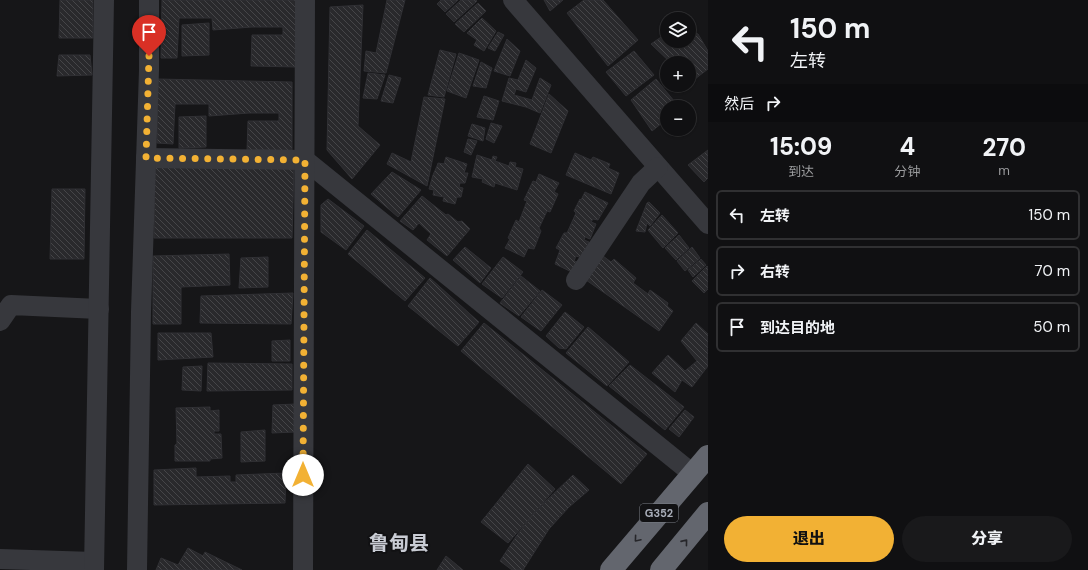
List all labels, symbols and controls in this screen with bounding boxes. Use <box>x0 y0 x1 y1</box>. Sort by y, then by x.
text: 150 m <box>790 10 870 47</box>
map controls <box>660 12 696 136</box>
button: layers <box>660 12 696 48</box>
pin <box>132 15 166 56</box>
icon: left <box>724 16 776 68</box>
icon: arrive <box>138 21 160 43</box>
text: 左转 <box>790 49 826 73</box>
button: + <box>660 56 696 92</box>
icon: right <box>762 92 784 114</box>
text: 然后 <box>724 94 754 114</box>
button: − <box>660 100 696 136</box>
text: 15:09 <box>770 131 832 162</box>
text: 4 <box>900 131 915 162</box>
text: 270 <box>982 132 1026 163</box>
text: m <box>998 162 1010 179</box>
text: 到达 <box>788 163 814 180</box>
text: 分钟 <box>894 163 920 180</box>
icon: left <box>726 204 748 226</box>
text: 150 m <box>1029 205 1070 225</box>
text: 左转 <box>760 206 790 226</box>
icon: right <box>726 260 748 282</box>
text: 70 m <box>1035 261 1070 281</box>
text: 右转 <box>760 262 790 282</box>
icon: arrive <box>726 316 748 338</box>
text: 50 m <box>1033 317 1070 337</box>
text: 到达目的地 <box>760 318 835 338</box>
position arrow <box>282 454 324 496</box>
road number: G352 <box>640 504 678 522</box>
button: 退出 <box>724 516 894 562</box>
button: 分享 <box>902 516 1072 562</box>
district label: 鲁甸县 <box>369 530 429 556</box>
one-way arrow <box>635 534 642 542</box>
one-way arrow <box>680 539 687 546</box>

